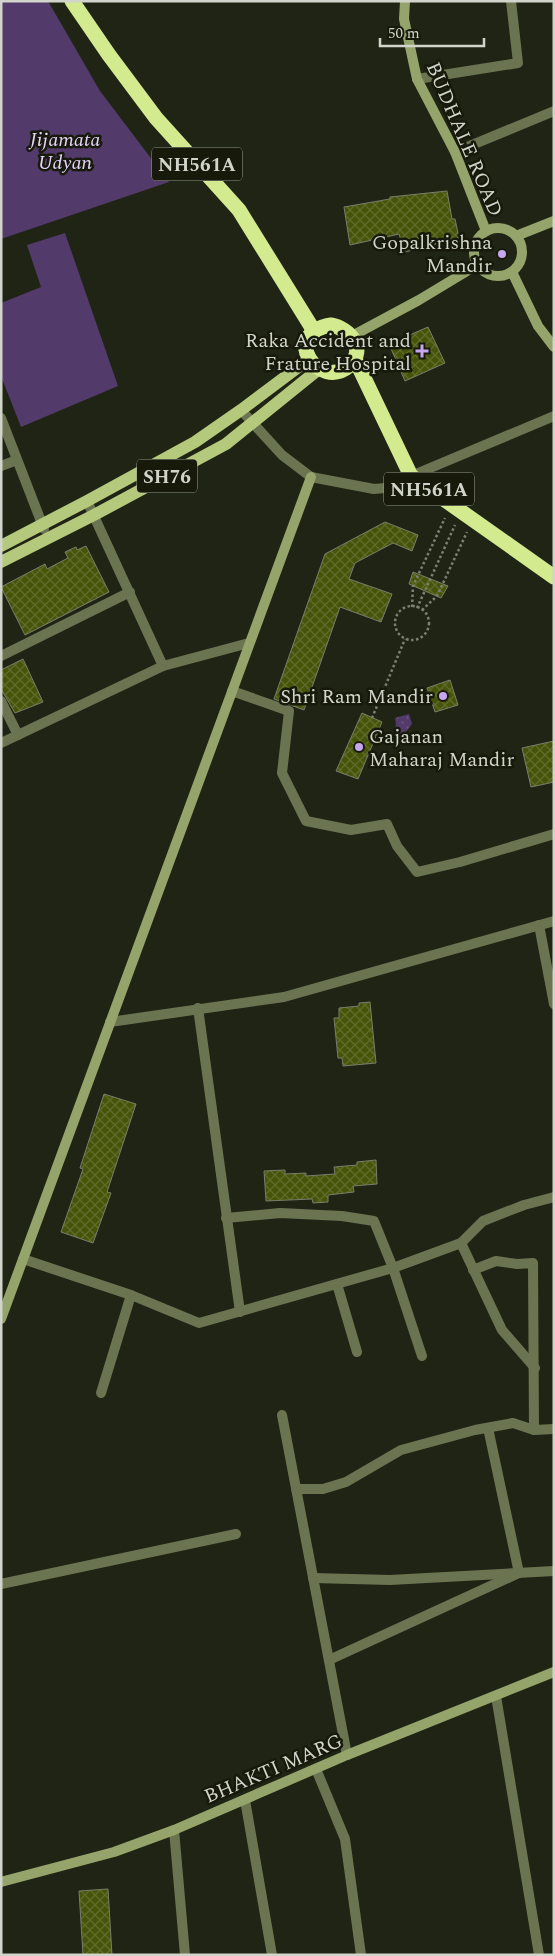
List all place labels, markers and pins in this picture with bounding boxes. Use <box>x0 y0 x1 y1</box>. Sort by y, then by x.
place label: Gopalkrishna Mandir <box>372 228 492 281</box>
marker: Gopalkrishna Mandir <box>496 248 508 260</box>
place label: Raka Accident and Frature Hospital <box>245 326 411 379</box>
marker: Raka Accident and Frature Hospital <box>415 344 429 358</box>
place label: Shri Ram Mandir <box>280 682 433 712</box>
marker: Shri Ram Mandir <box>437 690 449 702</box>
place label: Gajanan Maharaj Mandir <box>369 722 514 775</box>
marker: Gajanan Maharaj Mandir <box>353 741 365 753</box>

